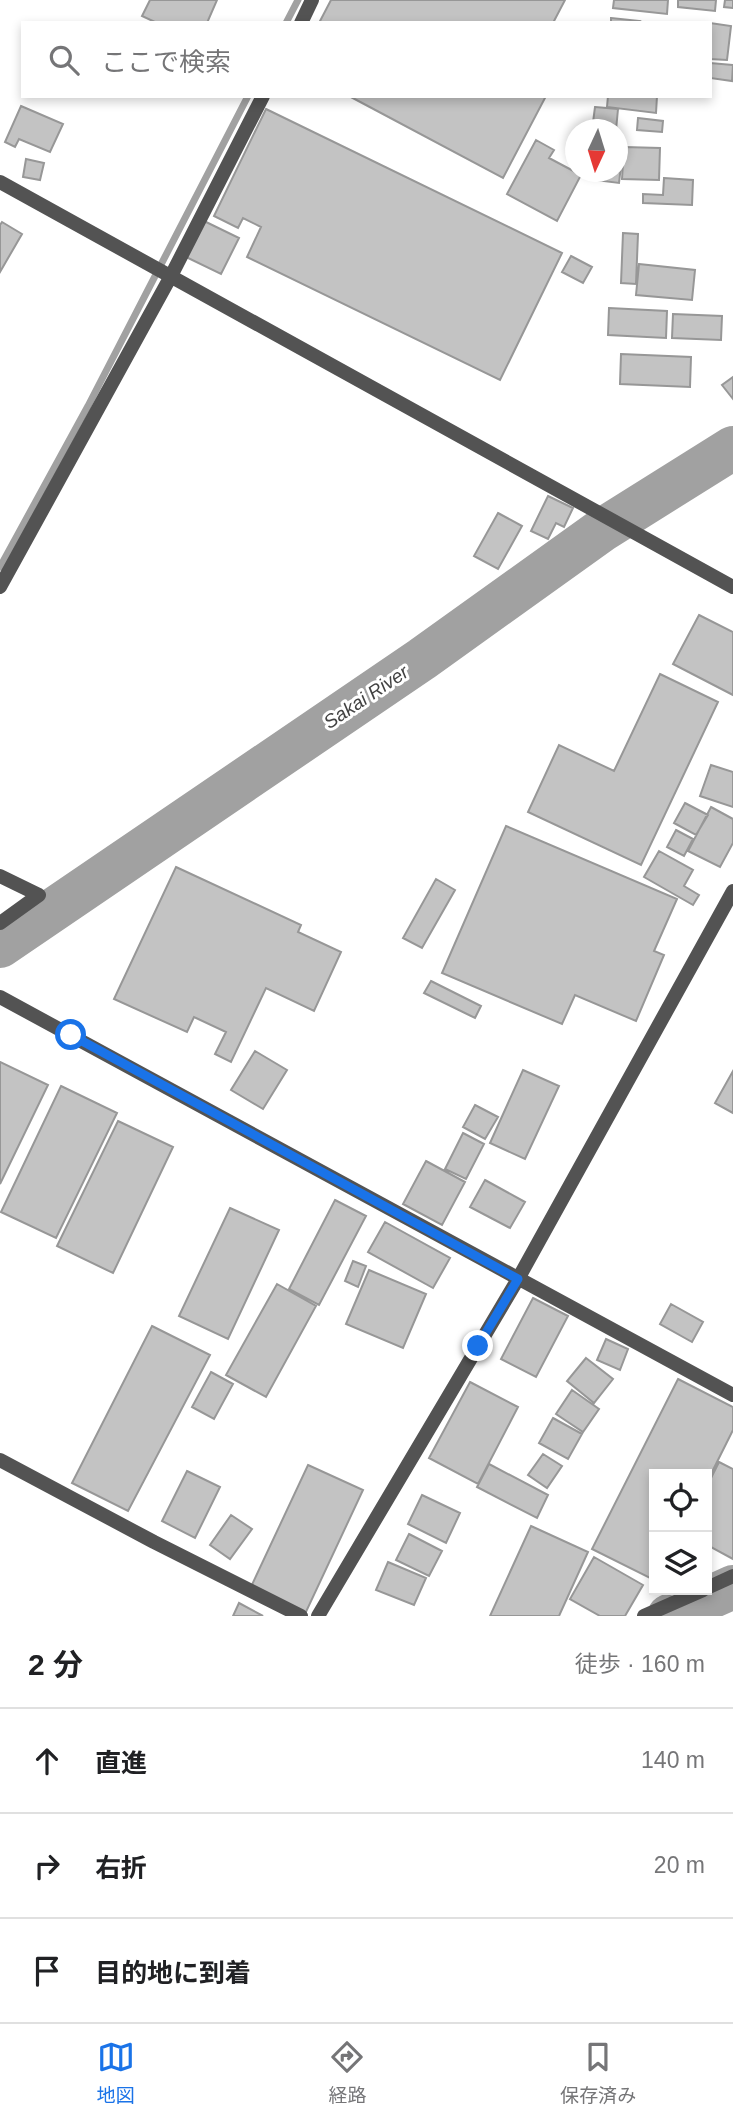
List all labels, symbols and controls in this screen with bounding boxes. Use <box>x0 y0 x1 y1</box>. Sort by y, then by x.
search box <box>21 21 712 98</box>
icon: search <box>45 41 83 79</box>
text: ここで検索 <box>101 47 231 77</box>
north arrow <box>565 119 628 182</box>
water label: Sakai River <box>320 661 413 733</box>
route start <box>55 1019 86 1050</box>
route end <box>462 1330 493 1361</box>
map controls <box>649 1469 712 1595</box>
button: locate <box>649 1469 712 1532</box>
button: layers <box>649 1532 712 1595</box>
text: 2 分 <box>28 1648 83 1681</box>
text: 徒歩 · 160 m <box>575 1651 705 1677</box>
icon: ahead <box>28 1742 66 1780</box>
text: 140 m <box>641 1747 705 1773</box>
text: 直進 <box>95 1748 147 1778</box>
icon: right <box>28 1847 66 1885</box>
text: 20 m <box>654 1852 705 1878</box>
text: 右折 <box>95 1853 147 1883</box>
icon: arrive <box>28 1952 66 1990</box>
text: 目的地に到着 <box>95 1958 251 1988</box>
tab: 地図 <box>97 2038 135 2107</box>
tab: 経路 <box>328 2038 366 2107</box>
tab: 保存済み <box>560 2038 636 2107</box>

